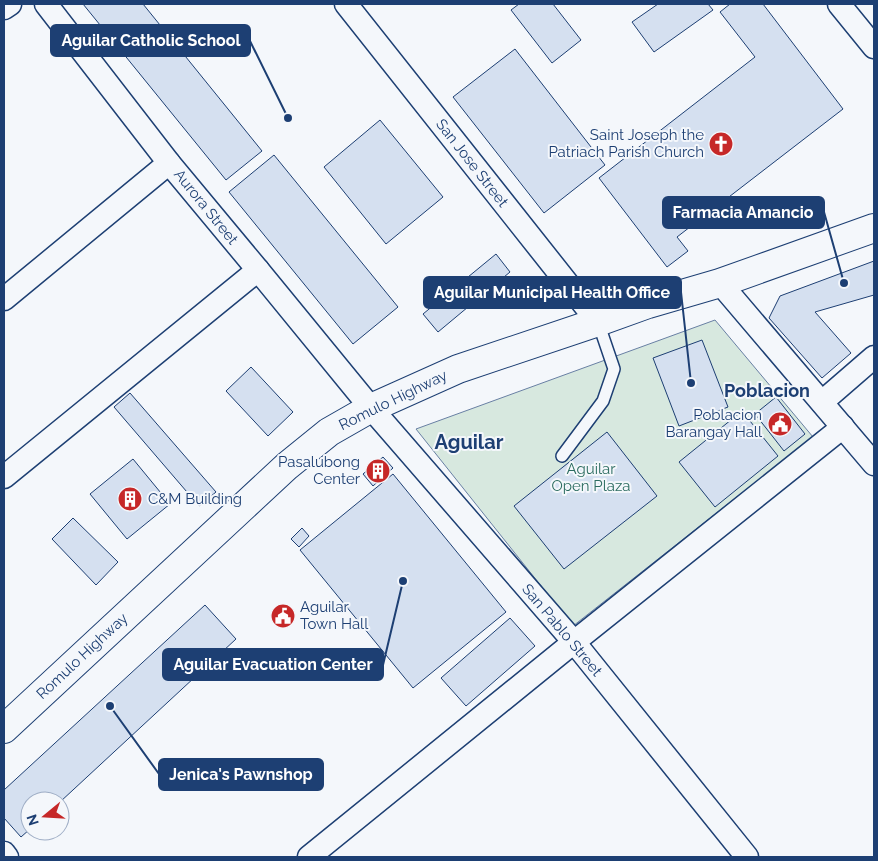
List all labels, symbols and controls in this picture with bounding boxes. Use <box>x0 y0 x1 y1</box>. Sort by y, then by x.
callout: Aguilar Catholic School <box>51 25 250 56</box>
text: Aguilar Catholic School <box>61 31 241 50</box>
street label: San Jose Street <box>432 115 512 211</box>
place label: Saint Joseph the Patriach Parish Church <box>548 126 704 161</box>
church icon: Saint Joseph the Patriach Parish Church <box>708 131 734 157</box>
street label: Aurora Street <box>170 166 242 248</box>
callout: Farmacia Amancio <box>663 197 824 228</box>
text: Farmacia Amancio <box>673 203 814 222</box>
callout: Aguilar Municipal Health Office <box>424 277 681 308</box>
text: Aguilar Municipal Health Office <box>434 283 670 302</box>
street label: Romulo Highway <box>336 366 450 434</box>
district label: Poblacion <box>724 380 810 401</box>
place label: Poblacion Barangay Hall <box>666 406 763 441</box>
public building icon: Poblacion Barangay Hall <box>767 411 793 437</box>
district label: Aguilar <box>435 430 504 454</box>
place label: Pasalubong Center <box>278 453 361 488</box>
building icon: Pasalubong Center <box>365 458 391 484</box>
park label: Aguilar Open Plaza <box>552 460 630 495</box>
building icon: C&M Building <box>117 486 143 512</box>
place label: C&M Building <box>148 490 242 508</box>
street label: San Pablo Street <box>518 580 606 680</box>
place label: Aguilar Town Hall <box>300 598 369 633</box>
public building icon: Aguilar Town Hall <box>270 603 296 629</box>
street label: Romulo Highway <box>33 609 131 703</box>
callout: Aguilar Evacuation Center <box>163 649 383 680</box>
text: Aguilar Evacuation Center <box>173 655 373 674</box>
callout: Jenica's Pawnshop <box>159 759 323 790</box>
text: Jenica's Pawnshop <box>169 765 313 784</box>
north arrow <box>20 791 70 841</box>
text: N <box>23 812 42 828</box>

